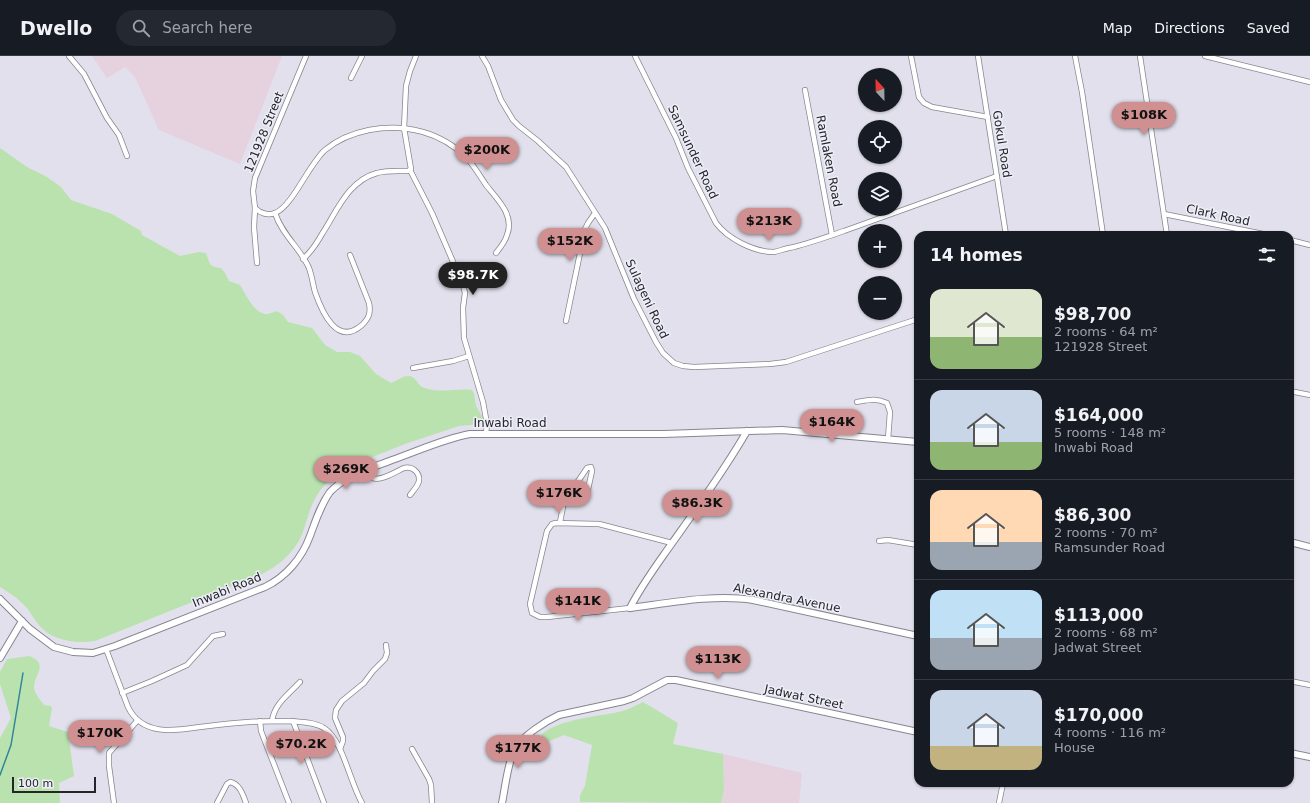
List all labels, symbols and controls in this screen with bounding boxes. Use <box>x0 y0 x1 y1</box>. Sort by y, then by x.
search box <box>116 10 396 46</box>
text: Dwello <box>20 17 92 39</box>
icon: search <box>130 17 152 39</box>
text: Search here <box>162 19 252 37</box>
text: Map <box>1103 20 1132 36</box>
text: Directions <box>1154 20 1225 36</box>
text: Saved <box>1247 20 1290 36</box>
north arrow <box>858 68 902 112</box>
map controls <box>858 68 902 320</box>
street label: 121928 Street <box>241 89 287 175</box>
pin: $108K <box>1116 102 1172 136</box>
street label: Samsunder Road <box>665 103 721 201</box>
text: $108K <box>1121 107 1167 122</box>
street label: Gokul Road <box>990 109 1014 179</box>
street label: Ramlaken Road <box>813 114 845 208</box>
button: locate <box>858 120 902 164</box>
pin: $200K <box>459 137 515 171</box>
text: $200K <box>464 142 510 157</box>
button: layers <box>858 172 902 216</box>
street label: Clark Road <box>1185 201 1251 229</box>
pin: $213K <box>741 208 797 242</box>
text: $213K <box>746 213 792 228</box>
button: + <box>858 224 902 268</box>
pin: $152K <box>542 228 598 262</box>
text: $152K <box>547 233 593 248</box>
icon: filters <box>1256 244 1278 266</box>
text: 14 homes <box>930 245 1023 265</box>
street label: Sulageni Road <box>623 257 671 341</box>
pin: $98.7K <box>440 262 506 296</box>
text: $98.7K <box>447 267 499 282</box>
button: − <box>858 276 902 320</box>
text: $98,700 <box>1054 304 1131 324</box>
icon: home <box>962 305 1010 353</box>
text: 2 rooms · 64 m² <box>1054 324 1158 339</box>
text: 121928 Street <box>1054 339 1147 354</box>
text: $164,000 <box>1054 405 1143 425</box>
icon: home <box>962 406 1010 454</box>
pin: $164K <box>804 409 860 443</box>
text: $164K <box>809 414 855 429</box>
street label: Inwabi Road <box>473 416 547 430</box>
text: 5 rooms · 148 m² <box>1054 425 1166 440</box>
text: Inwabi Road <box>1054 440 1133 455</box>
pin: $269K <box>318 456 374 490</box>
text: $269K <box>323 461 369 476</box>
pin: $176K <box>531 480 587 514</box>
text: $176K <box>536 485 582 500</box>
pin: $86.3K <box>664 490 730 524</box>
text: $86.3K <box>671 495 723 510</box>
text: $86,300 <box>1054 505 1131 525</box>
icon: home <box>962 506 1010 554</box>
text: 2 rooms · 70 m² <box>1054 525 1158 540</box>
text: Ramsunder Road <box>1054 540 1165 555</box>
street label: Inwabi Road <box>190 570 264 610</box>
street label: Alexandra Avenue <box>732 581 842 615</box>
pin: $141K <box>550 588 606 622</box>
text: $141K <box>555 593 601 608</box>
text: $113,000 <box>1054 605 1143 625</box>
icon: home <box>962 606 1010 654</box>
text: 2 rooms · 68 m² <box>1054 625 1158 640</box>
text: Jadwat Street <box>1054 640 1141 655</box>
pin: $113K <box>690 646 746 680</box>
text: $113K <box>695 651 741 666</box>
street label: Jadwat Street <box>762 682 845 712</box>
text: $170,000 <box>1054 705 1143 725</box>
icon: home <box>962 706 1010 754</box>
pin: $170K <box>72 720 128 754</box>
text: $170K <box>77 725 123 740</box>
text: 4 rooms · 116 m² <box>1054 725 1166 740</box>
pin: $70.2K <box>268 731 334 765</box>
pin: $177K <box>490 735 546 769</box>
text: $70.2K <box>275 736 327 751</box>
text: $177K <box>495 740 541 755</box>
text: House <box>1054 740 1095 755</box>
scale bar <box>12 775 96 794</box>
text: 100 m <box>18 777 53 790</box>

